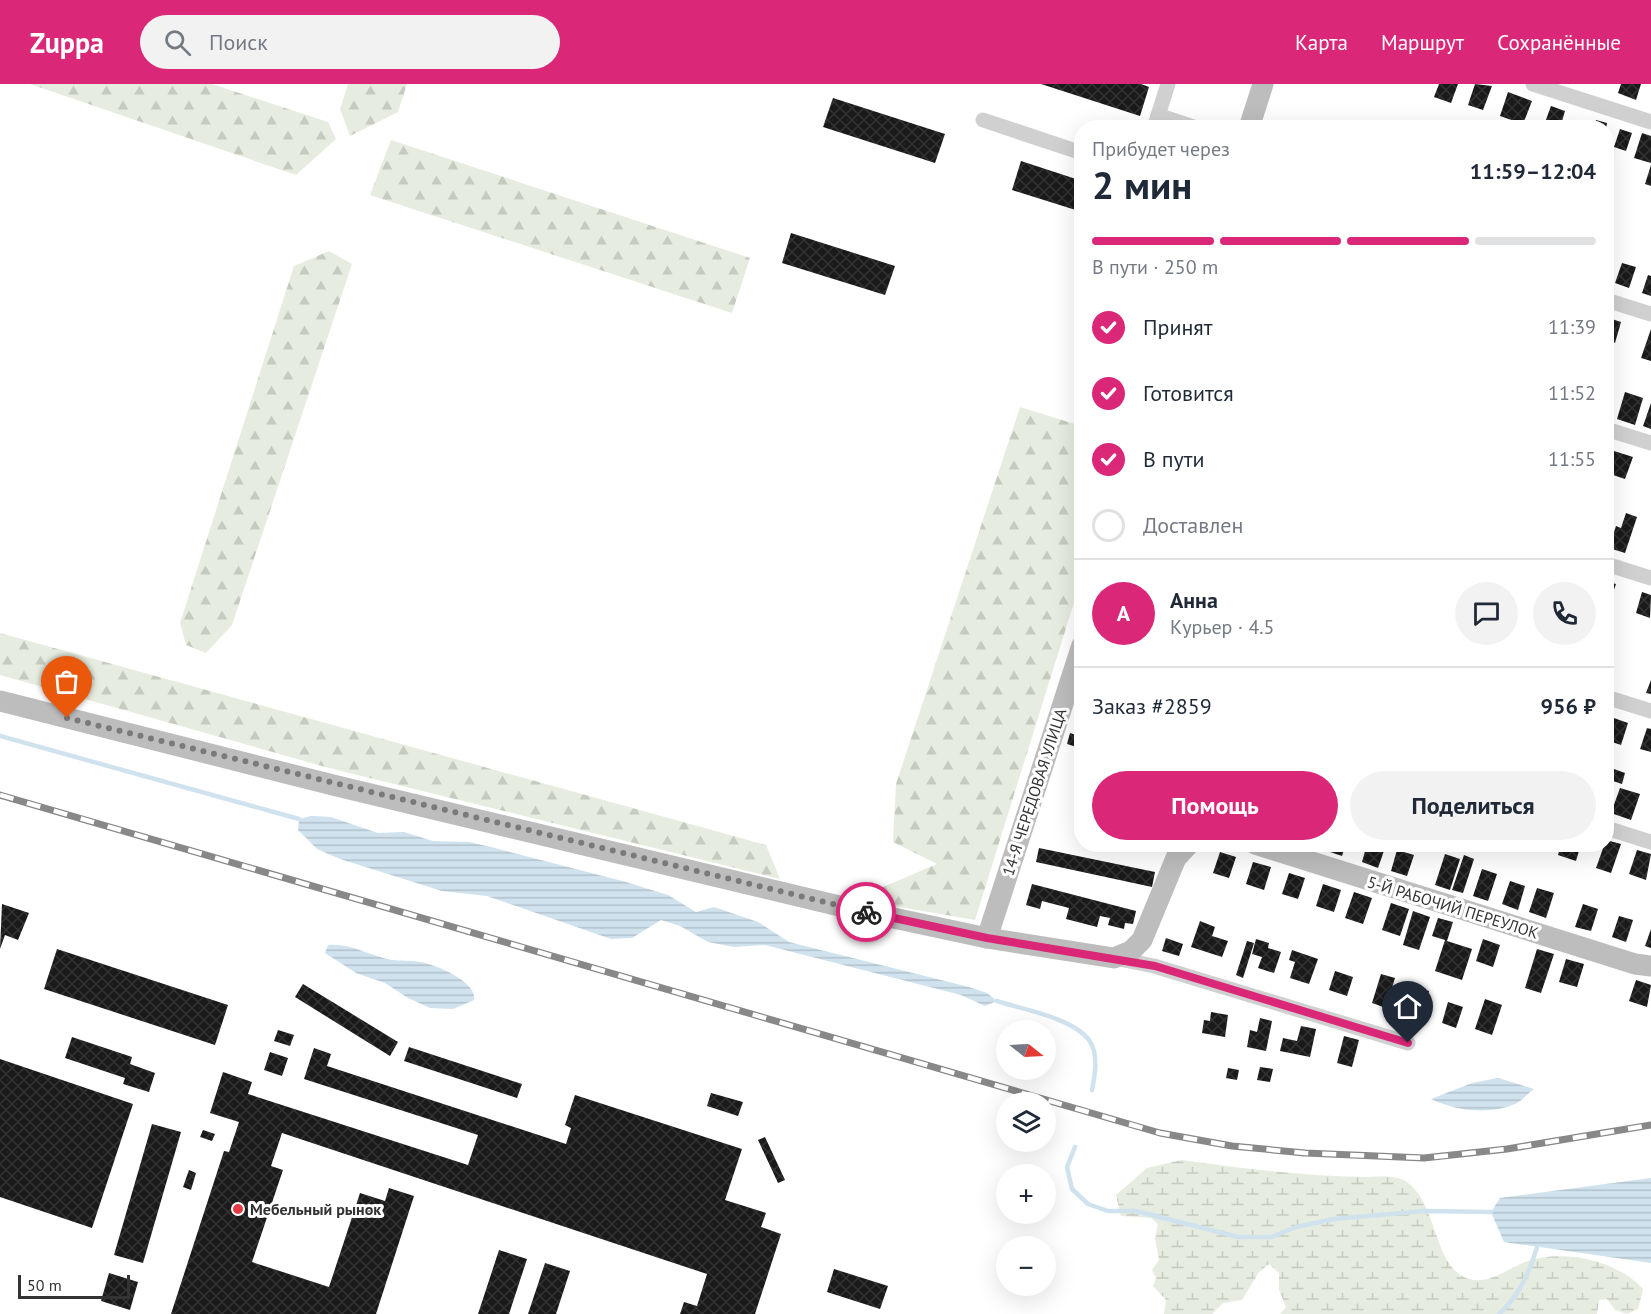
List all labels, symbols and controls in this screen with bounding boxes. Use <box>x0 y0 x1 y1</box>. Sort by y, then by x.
search box <box>140 15 560 69</box>
text: Zuppa <box>30 24 104 61</box>
icon: search <box>161 26 194 59</box>
text: Поиск <box>209 28 268 56</box>
text: Карта <box>1295 29 1348 56</box>
text: Маршрут <box>1381 29 1464 56</box>
text: Сохранённые <box>1497 29 1621 56</box>
text: Прибудет через <box>1092 136 1230 162</box>
text: 11:59–12:04 <box>1470 157 1596 185</box>
text: 2 мин <box>1092 159 1192 210</box>
text: В пути · 250 m <box>1092 254 1218 280</box>
icon: check <box>1092 311 1125 344</box>
text: Принят <box>1143 313 1213 341</box>
text: 11:39 <box>1548 314 1596 340</box>
icon: check <box>1092 377 1125 410</box>
text: Готовится <box>1143 379 1234 407</box>
text: 11:52 <box>1548 380 1596 406</box>
icon: check <box>1092 443 1125 476</box>
text: В пути <box>1143 445 1205 473</box>
text: 11:55 <box>1548 446 1596 472</box>
text: Доставлен <box>1143 511 1243 539</box>
button: chat <box>1455 582 1518 645</box>
button: phone <box>1533 582 1596 645</box>
text: Анна <box>1170 586 1218 614</box>
text: А <box>1117 599 1130 627</box>
text: Курьер · 4.5 <box>1170 614 1274 640</box>
pin <box>41 656 92 718</box>
icon: bag <box>50 665 83 698</box>
text: Заказ #2859 <box>1092 692 1212 720</box>
text: 956 ₽ <box>1541 692 1596 720</box>
street label: 14-Я ЧЕРЕДОВАЯ УЛИЦА <box>997 705 1071 878</box>
button: Помощь <box>1092 771 1338 840</box>
button: Поделиться <box>1350 771 1596 840</box>
street label: 5-Й РАБОЧИЙ ПЕРЕУЛОК <box>1365 871 1541 943</box>
courier <box>836 882 896 942</box>
icon: bike <box>850 896 883 929</box>
pin <box>1382 981 1433 1043</box>
icon: home <box>1391 990 1424 1023</box>
north arrow <box>996 1020 1056 1080</box>
map controls <box>996 1020 1056 1296</box>
button: layers <box>996 1092 1056 1152</box>
button: + <box>996 1164 1056 1224</box>
place label: Мебельный рынок <box>250 1199 381 1219</box>
marker: Мебельный рынок <box>231 1202 245 1216</box>
button: − <box>996 1236 1056 1296</box>
scale bar <box>18 1272 130 1300</box>
text: 50 m <box>27 1275 62 1295</box>

